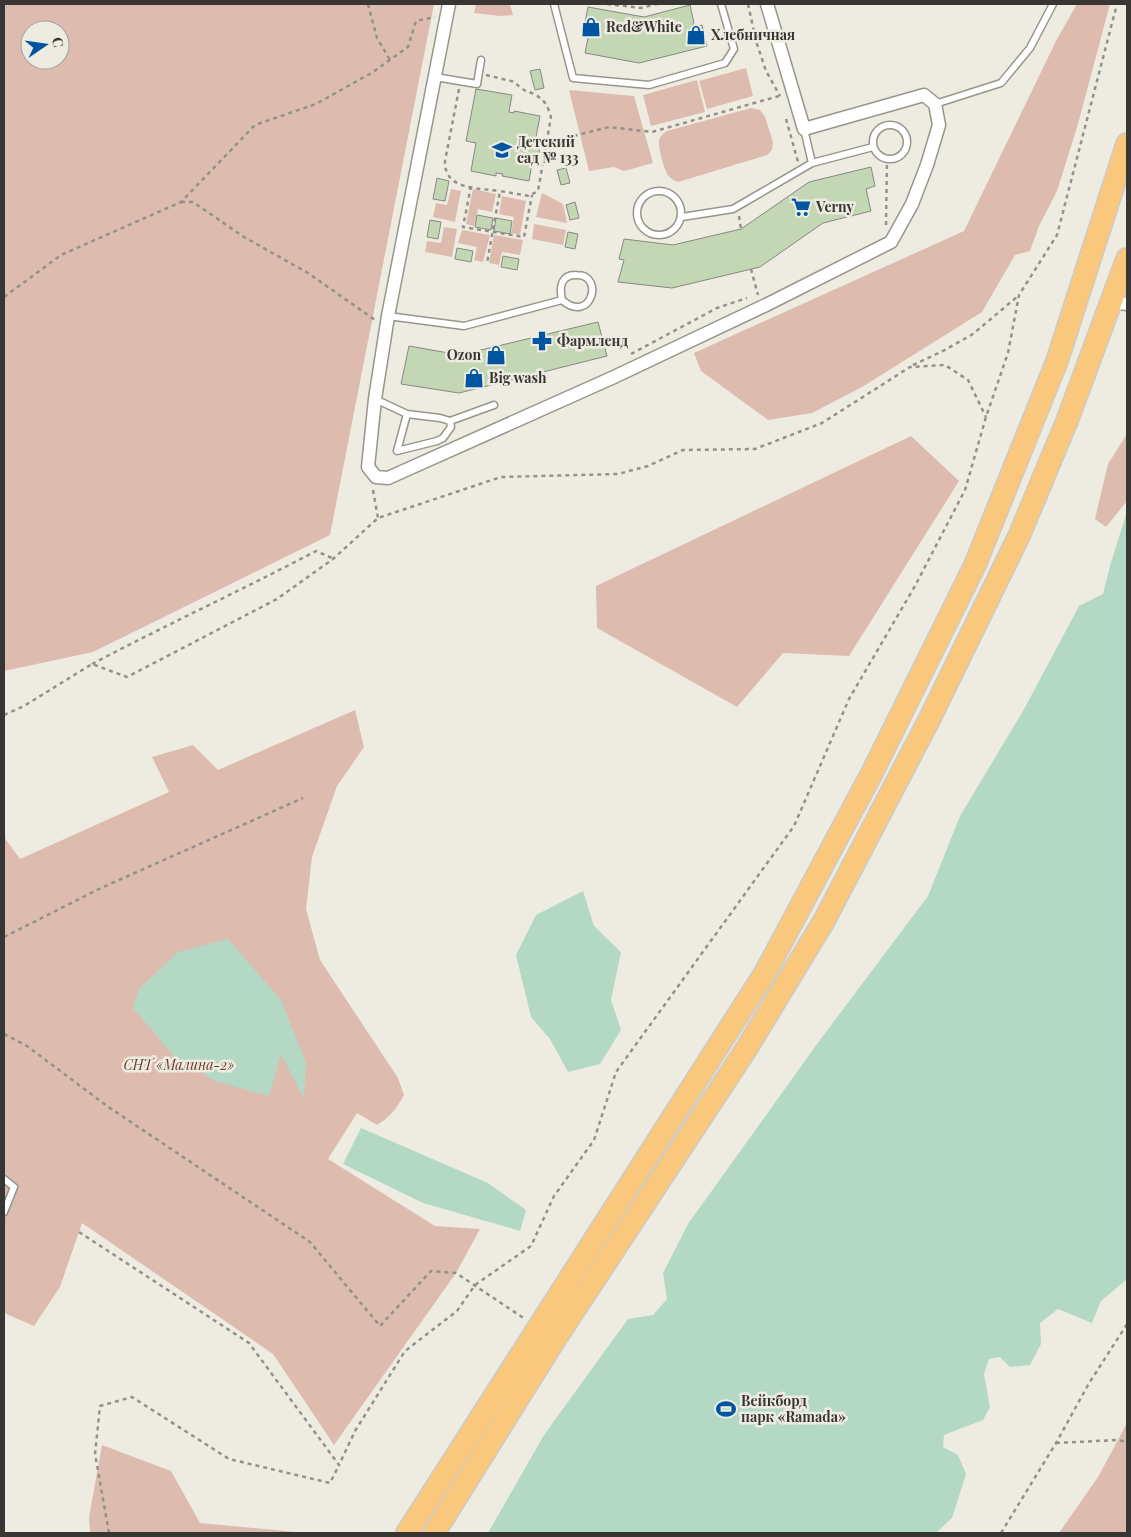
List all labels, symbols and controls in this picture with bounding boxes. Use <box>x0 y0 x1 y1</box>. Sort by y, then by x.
shop icon: Red&White <box>580 16 602 38</box>
place label: Red&White <box>606 17 682 36</box>
north arrow <box>20 20 70 70</box>
shop icon: Хлебничная <box>685 24 707 46</box>
place label: Хлебничная <box>711 25 795 44</box>
text: С <box>48 35 69 49</box>
place label: Детский сад № 133 <box>517 132 579 167</box>
school or university icon: Детский сад № 133 <box>491 139 513 161</box>
supermarket icon: Verny <box>790 196 812 218</box>
place label: Verny <box>815 197 854 216</box>
pharmacy icon: Фармленд <box>531 330 553 352</box>
place label: Фармленд <box>557 331 628 350</box>
shop icon: Ozon <box>485 344 507 366</box>
place label: Ozon <box>447 345 481 364</box>
shop icon: Big wash <box>463 367 485 389</box>
place label: Big wash <box>489 368 547 387</box>
park label: СНТ «Малина-2» <box>123 1055 235 1074</box>
place label: Вейкборд парк «Ramada» <box>741 1391 846 1426</box>
sports icon: Вейкборд парк «Ramada» <box>715 1398 737 1420</box>

